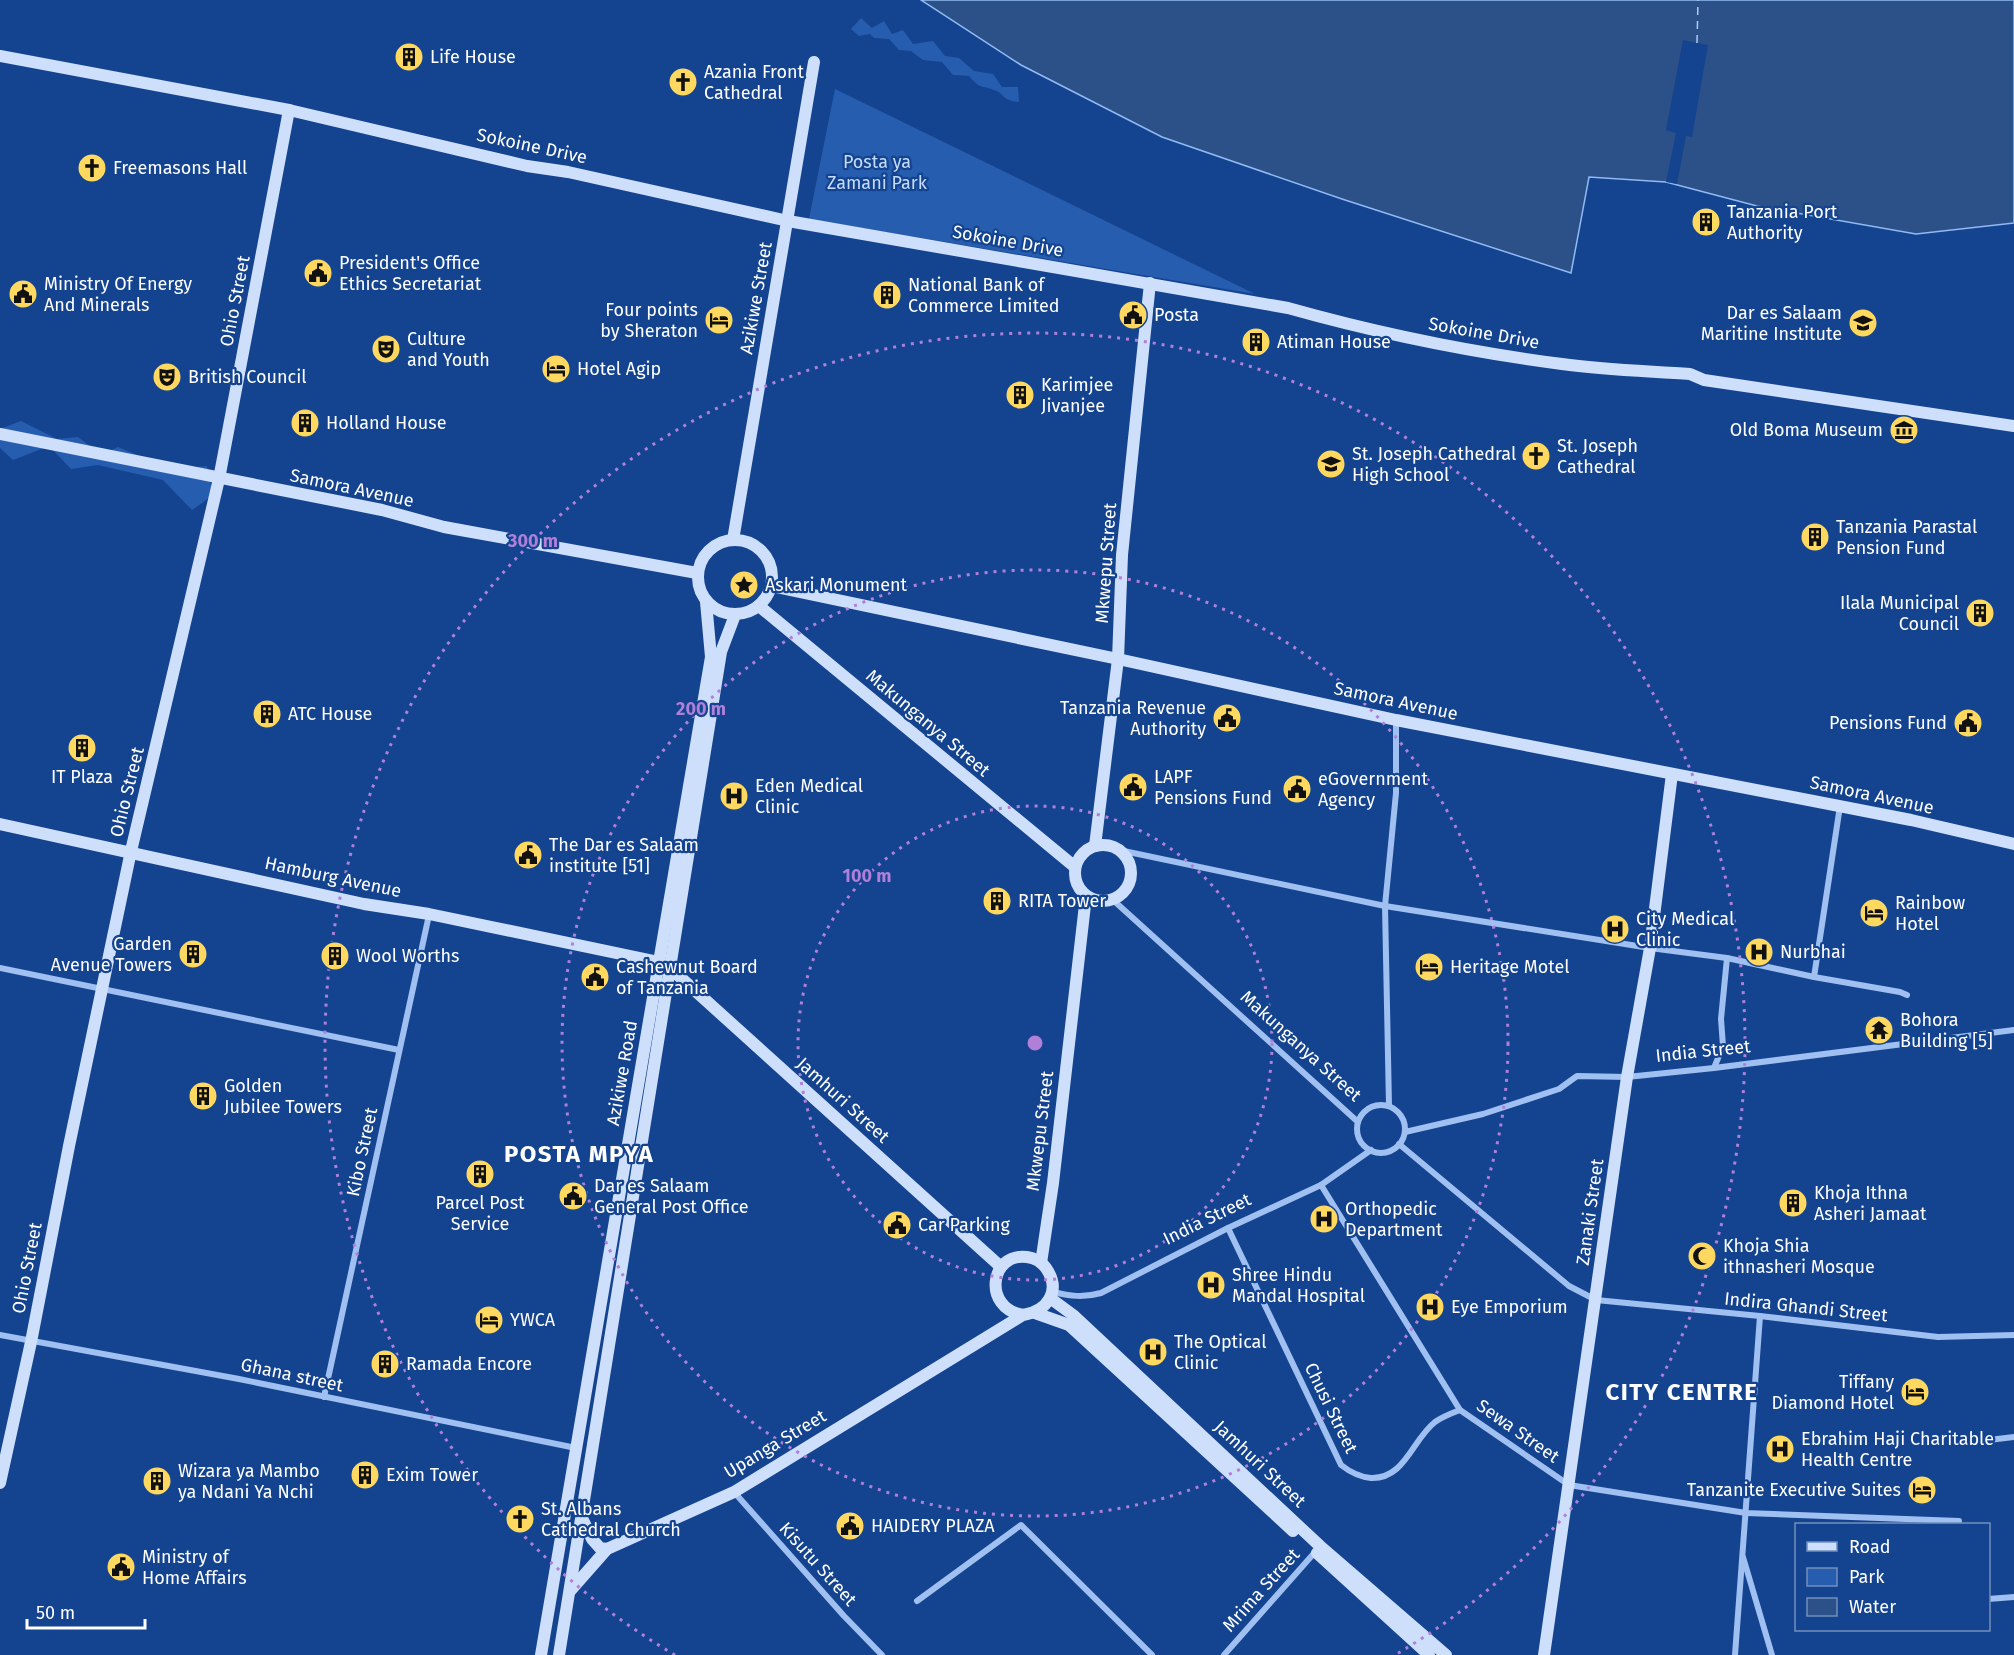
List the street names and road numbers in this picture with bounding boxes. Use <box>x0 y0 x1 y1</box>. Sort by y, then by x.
street label: Sokoine Drive <box>475 124 589 168</box>
street label: Sokoine Drive <box>951 220 1065 262</box>
street label: Azikiwe Street <box>735 240 777 356</box>
street label: Ohio Street <box>215 253 255 348</box>
street label: Sokoine Drive <box>1427 312 1541 354</box>
street label: Samora Avenue <box>288 464 416 512</box>
street label: Mkwepu Street <box>1091 502 1121 624</box>
street label: Makunganya Street <box>862 665 995 782</box>
street label: Samora Avenue <box>1332 677 1460 725</box>
street label: Ohio Street <box>105 744 149 839</box>
street label: Samora Avenue <box>1808 771 1936 819</box>
street label: Hamburg Avenue <box>263 852 403 902</box>
street label: Makunganya Street <box>1236 986 1366 1106</box>
street label: Azikiwe Road <box>602 1019 642 1127</box>
street label: India Street <box>1655 1035 1752 1067</box>
street label: Jamhuri Street <box>792 1053 894 1148</box>
street label: Mkwepu Street <box>1022 1069 1058 1192</box>
street label: Kibo Street <box>342 1105 382 1199</box>
street label: Zanaki Street <box>1572 1157 1608 1267</box>
street label: India Street <box>1159 1188 1255 1250</box>
street label: Ohio Street <box>7 1220 47 1315</box>
street label: Indira Ghandi Street <box>1723 1287 1889 1327</box>
street label: Ghana street <box>239 1353 346 1397</box>
street label: Chusi Street <box>1300 1359 1363 1457</box>
street label: Sewa Street <box>1472 1395 1564 1468</box>
street label: Upanga Street <box>720 1405 830 1483</box>
street label: Jamhuri Street <box>1210 1416 1311 1512</box>
street label: Kisutu Street <box>775 1518 862 1611</box>
street label: Mrima Street <box>1218 1543 1305 1636</box>

